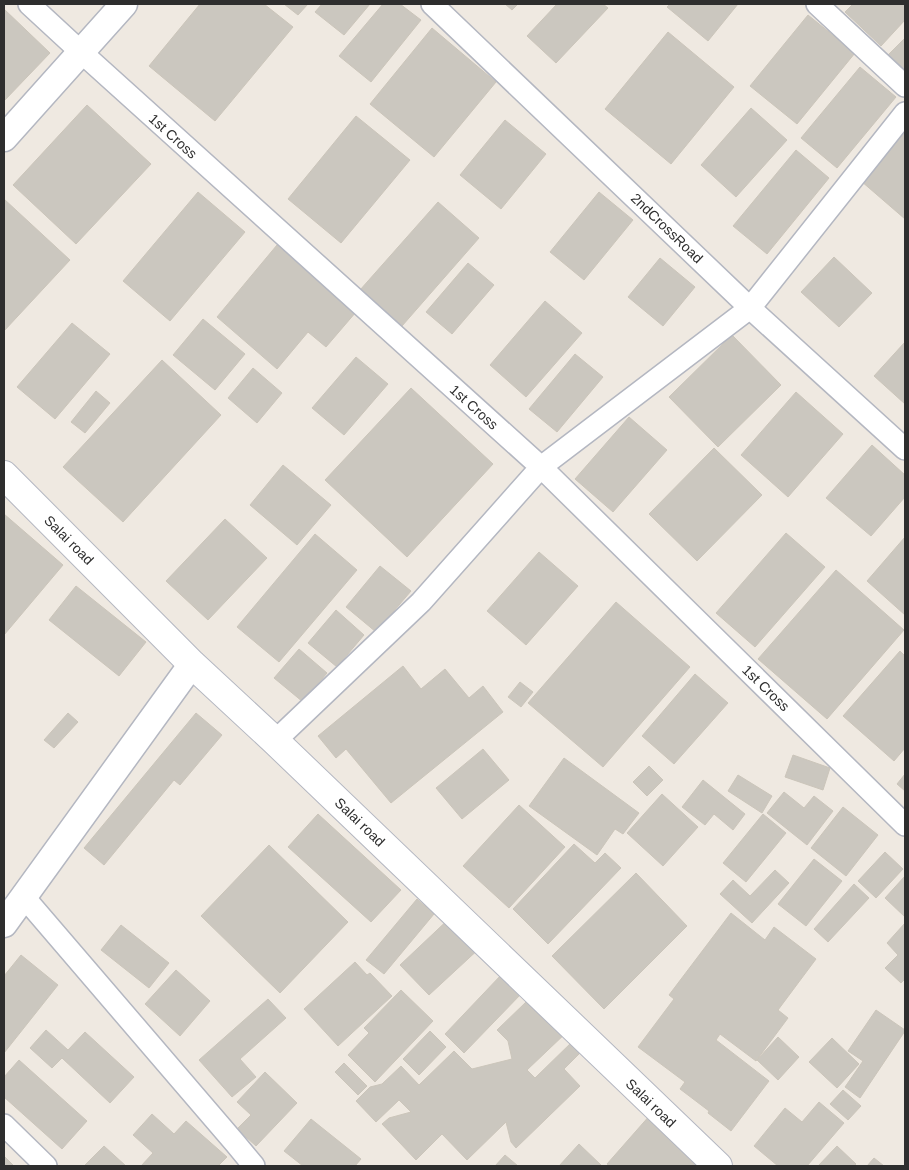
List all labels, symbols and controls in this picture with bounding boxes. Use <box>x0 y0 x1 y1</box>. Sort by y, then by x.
street label: 1st Cross <box>146 110 200 162</box>
street label: 2ndCrossRoad <box>628 190 706 266</box>
street label: 1st Cross <box>447 381 501 433</box>
street label: Salai road <box>41 512 97 568</box>
street label: 1st Cross <box>739 662 793 714</box>
street label: Salai road <box>332 794 388 850</box>
street label: Salai road <box>623 1075 679 1131</box>

